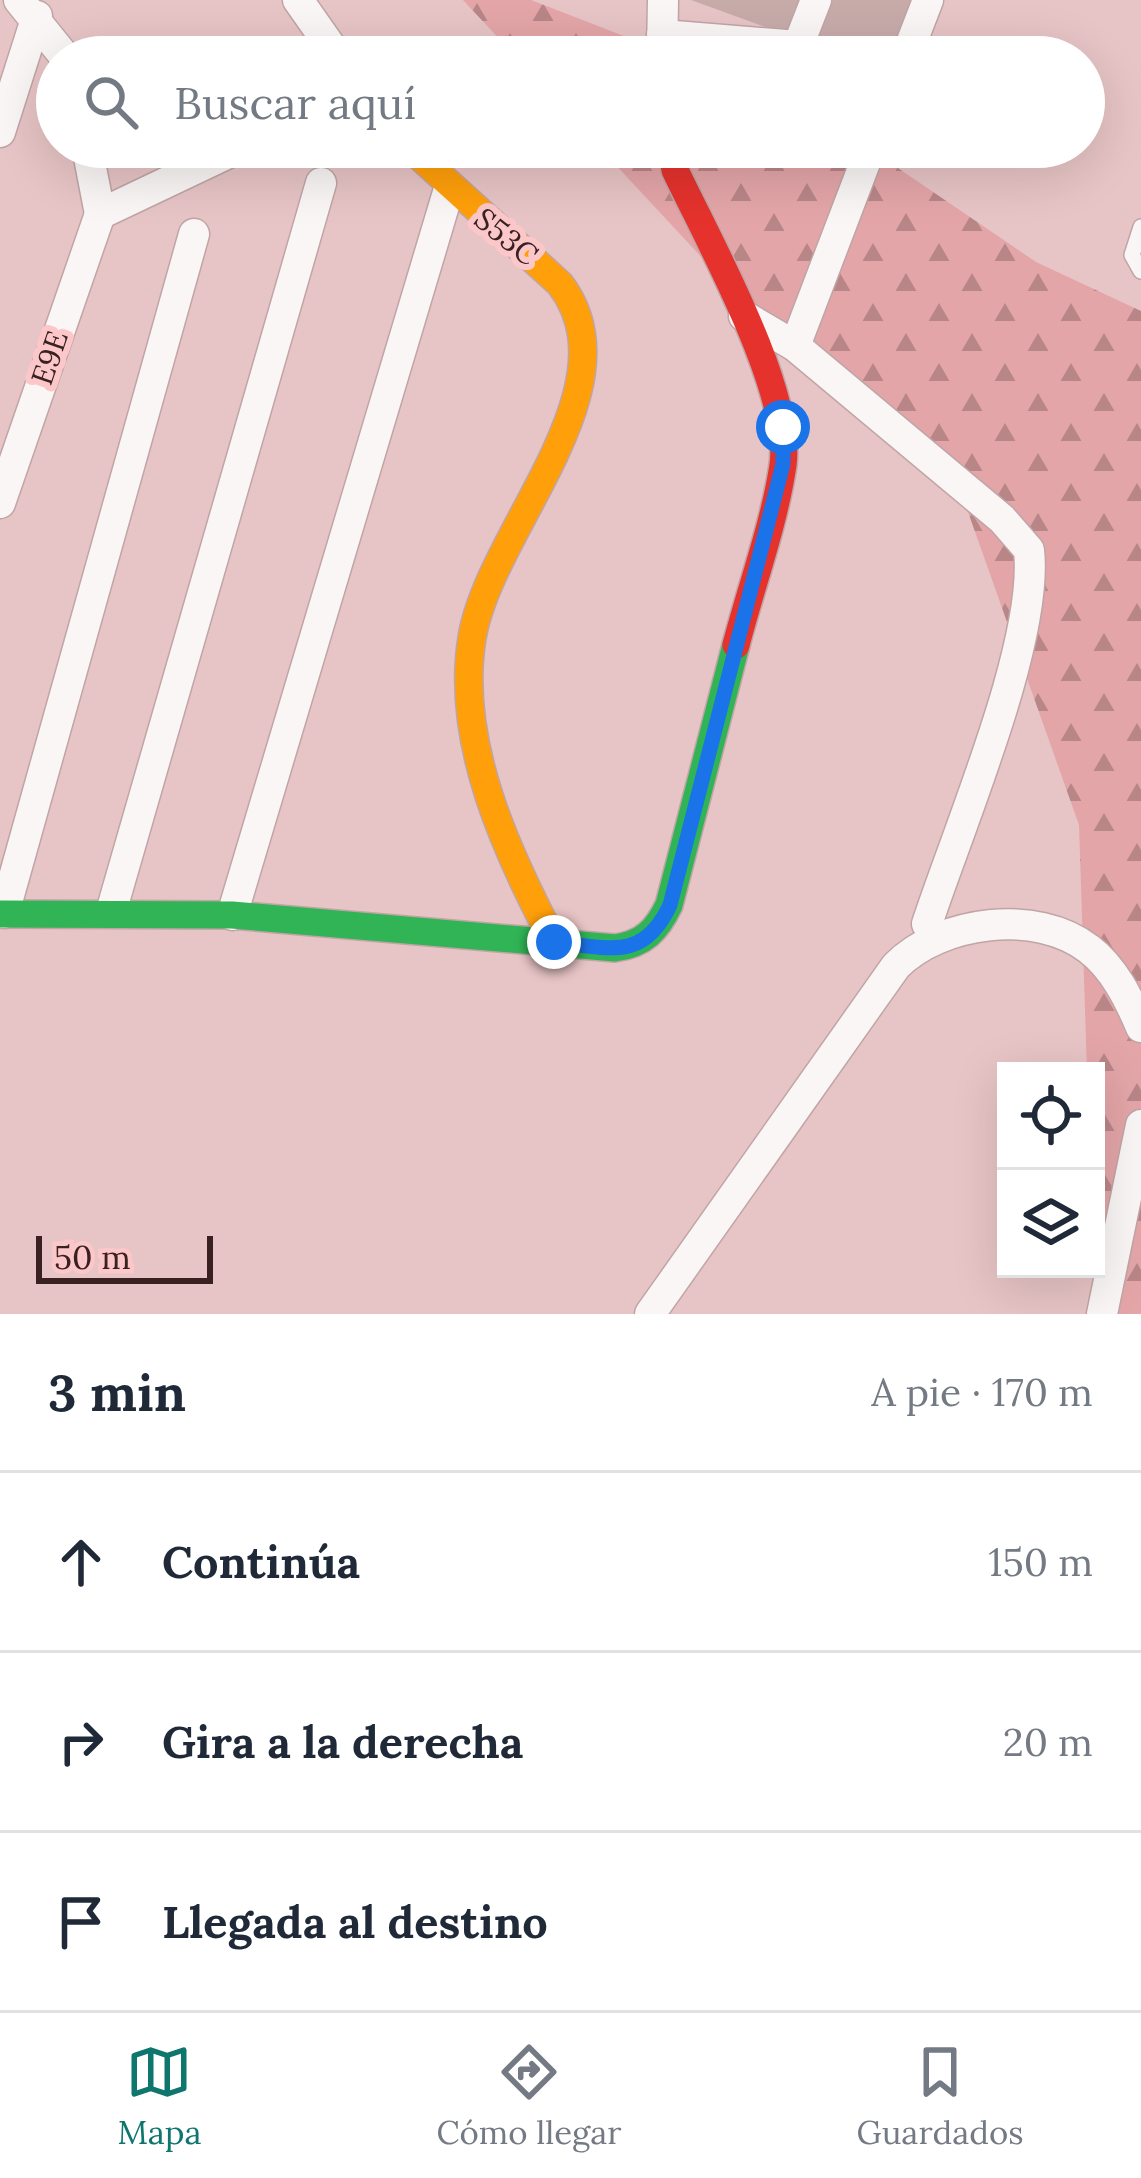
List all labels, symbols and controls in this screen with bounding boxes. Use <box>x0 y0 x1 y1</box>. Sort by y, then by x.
search box <box>36 36 1105 168</box>
icon: search <box>78 69 144 135</box>
text: Buscar aquí <box>174 74 416 131</box>
street label: S53C <box>467 199 546 273</box>
street label: E9E <box>22 326 76 390</box>
route start <box>756 400 810 454</box>
route end <box>527 915 581 969</box>
map controls <box>997 1062 1105 1278</box>
button: locate <box>997 1062 1105 1170</box>
button: layers <box>997 1170 1105 1278</box>
scale bar <box>36 1230 213 1283</box>
text: 50 m <box>54 1236 131 1278</box>
text: 3 min <box>48 1360 186 1425</box>
text: A pie · 170 m <box>871 1367 1093 1417</box>
icon: ahead <box>48 1529 114 1595</box>
text: Continúa <box>162 1533 360 1590</box>
text: 150 m <box>988 1537 1093 1587</box>
icon: right <box>48 1709 114 1775</box>
text: Gira a la derecha <box>162 1713 523 1770</box>
text: 20 m <box>1003 1717 1093 1767</box>
icon: arrive <box>48 1889 114 1955</box>
text: Llegada al destino <box>162 1893 548 1950</box>
tab: Mapa <box>117 2039 202 2153</box>
tab: Cómo llegar <box>436 2039 622 2153</box>
tab: Guardados <box>857 2039 1024 2153</box>

